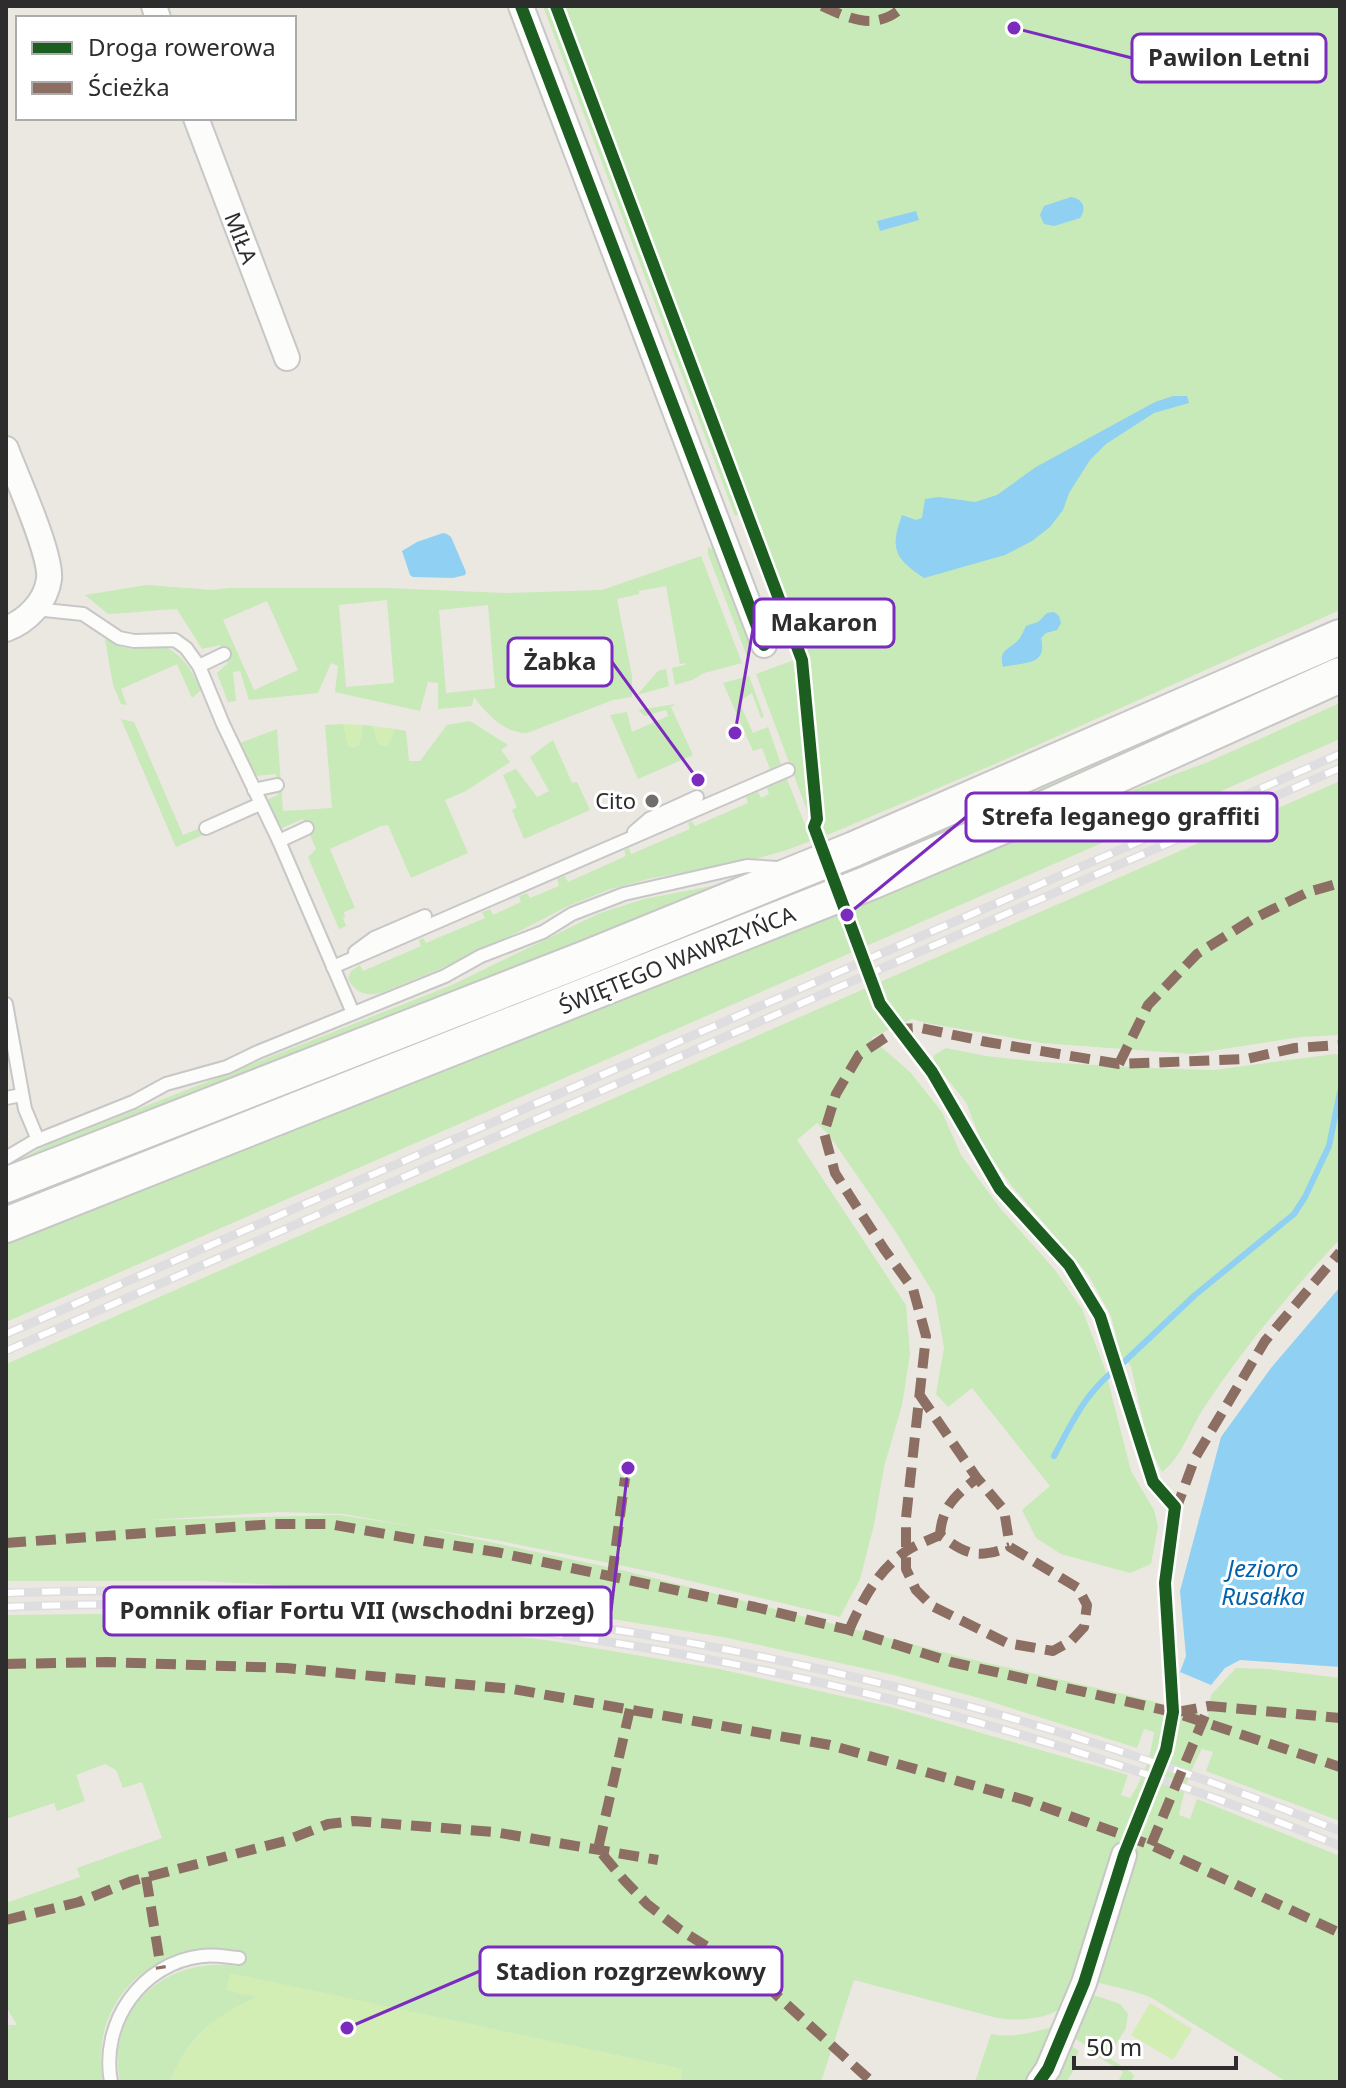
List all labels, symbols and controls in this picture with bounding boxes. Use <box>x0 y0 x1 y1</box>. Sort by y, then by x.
legend <box>16 16 296 120</box>
text: Droga rowerowa <box>88 30 276 63</box>
callout: Pawilon Letni <box>1132 34 1326 82</box>
text: Pawilon Letni <box>1148 40 1310 73</box>
text: Ścieżka <box>88 70 170 103</box>
street label: MIŁA <box>218 208 266 269</box>
callout: Makaron <box>754 599 894 647</box>
text: Makaron <box>770 605 878 638</box>
callout: Żabka <box>508 638 612 686</box>
text: Żabka <box>524 644 596 677</box>
place label: Cito <box>595 785 636 815</box>
marker: Cito <box>643 792 661 810</box>
callout: Strefa leganego graffiti <box>966 793 1277 841</box>
text: Strefa leganego graffiti <box>982 799 1260 832</box>
street label: ŚWIĘTEGO WAWRZYŃCA <box>554 898 800 1020</box>
water label: Jezioro Rusałka <box>1221 1551 1305 1612</box>
callout: Pomnik ofiar Fortu VII (wschodni brzeg) <box>104 1587 611 1635</box>
text: Pomnik ofiar Fortu VII (wschodni brzeg) <box>120 1593 594 1626</box>
callout: Stadion rozgrzewkowy <box>480 1947 782 1995</box>
text: Stadion rozgrzewkowy <box>496 1954 766 1987</box>
scale bar <box>1074 2020 1236 2070</box>
text: 50 m <box>1086 2030 1142 2063</box>

